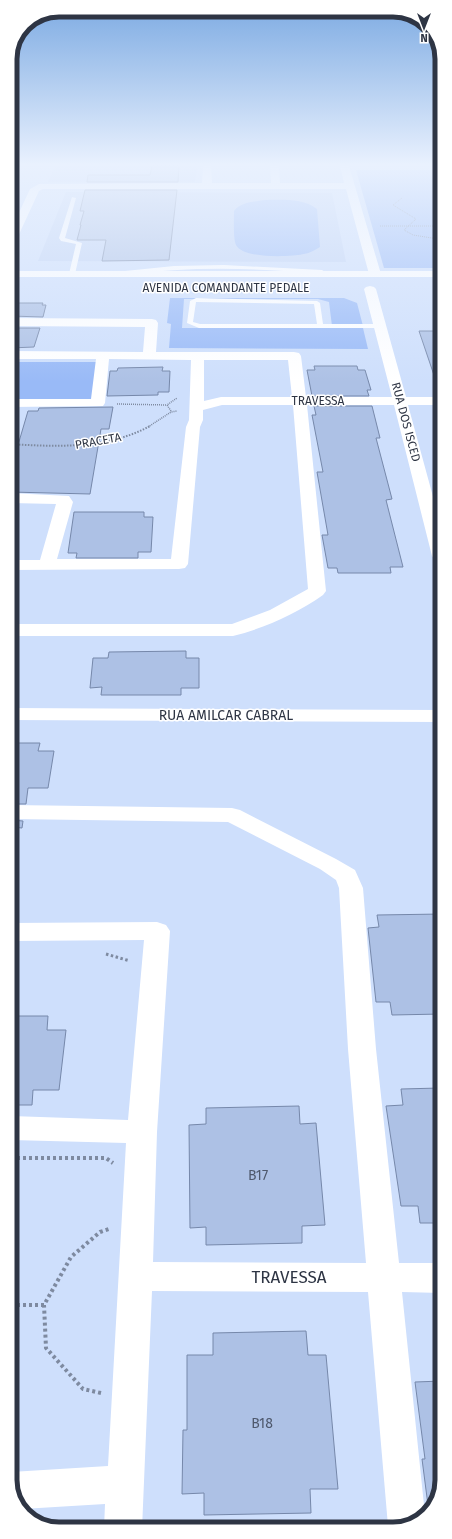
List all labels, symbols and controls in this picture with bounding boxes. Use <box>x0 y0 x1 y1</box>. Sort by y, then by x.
north arrow <box>404 8 444 48</box>
text: N <box>420 31 428 44</box>
street label: AVENIDA COMANDANTE PEDALE <box>142 281 310 295</box>
street label: RUA DOS ISCED <box>389 381 423 464</box>
street label: TRAVESSA <box>292 394 345 408</box>
street label: PRACETA <box>74 430 122 452</box>
street label: RUA AMILCAR CABRAL <box>159 707 293 724</box>
house number: B17 <box>248 1167 268 1184</box>
street label: TRAVESSA <box>252 1267 327 1288</box>
house number: B18 <box>251 1415 273 1432</box>

